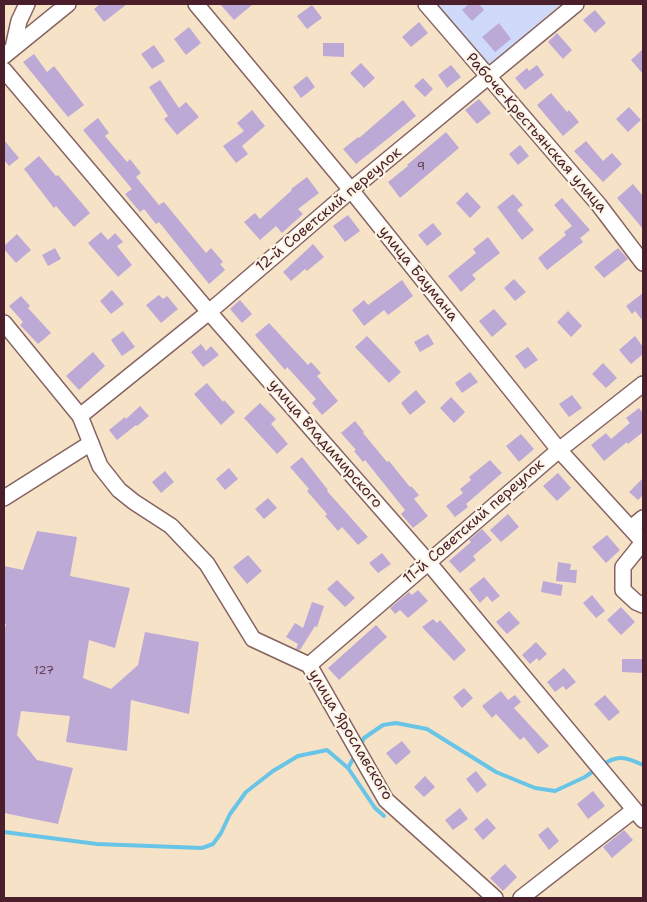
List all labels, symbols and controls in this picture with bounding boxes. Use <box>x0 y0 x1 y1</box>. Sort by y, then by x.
street label: Рабоче-Крестьянская улица <box>462 49 610 217</box>
street label: 12-й Советский переулок <box>253 144 405 276</box>
house number: 9 <box>417 160 425 174</box>
street label: улица Баумана <box>374 223 462 325</box>
street label: улица Владимирского <box>264 376 386 512</box>
street label: 11-й Советский переулок <box>400 456 548 588</box>
house number: 127 <box>34 664 54 678</box>
street label: улица Ярославского <box>304 666 396 804</box>

